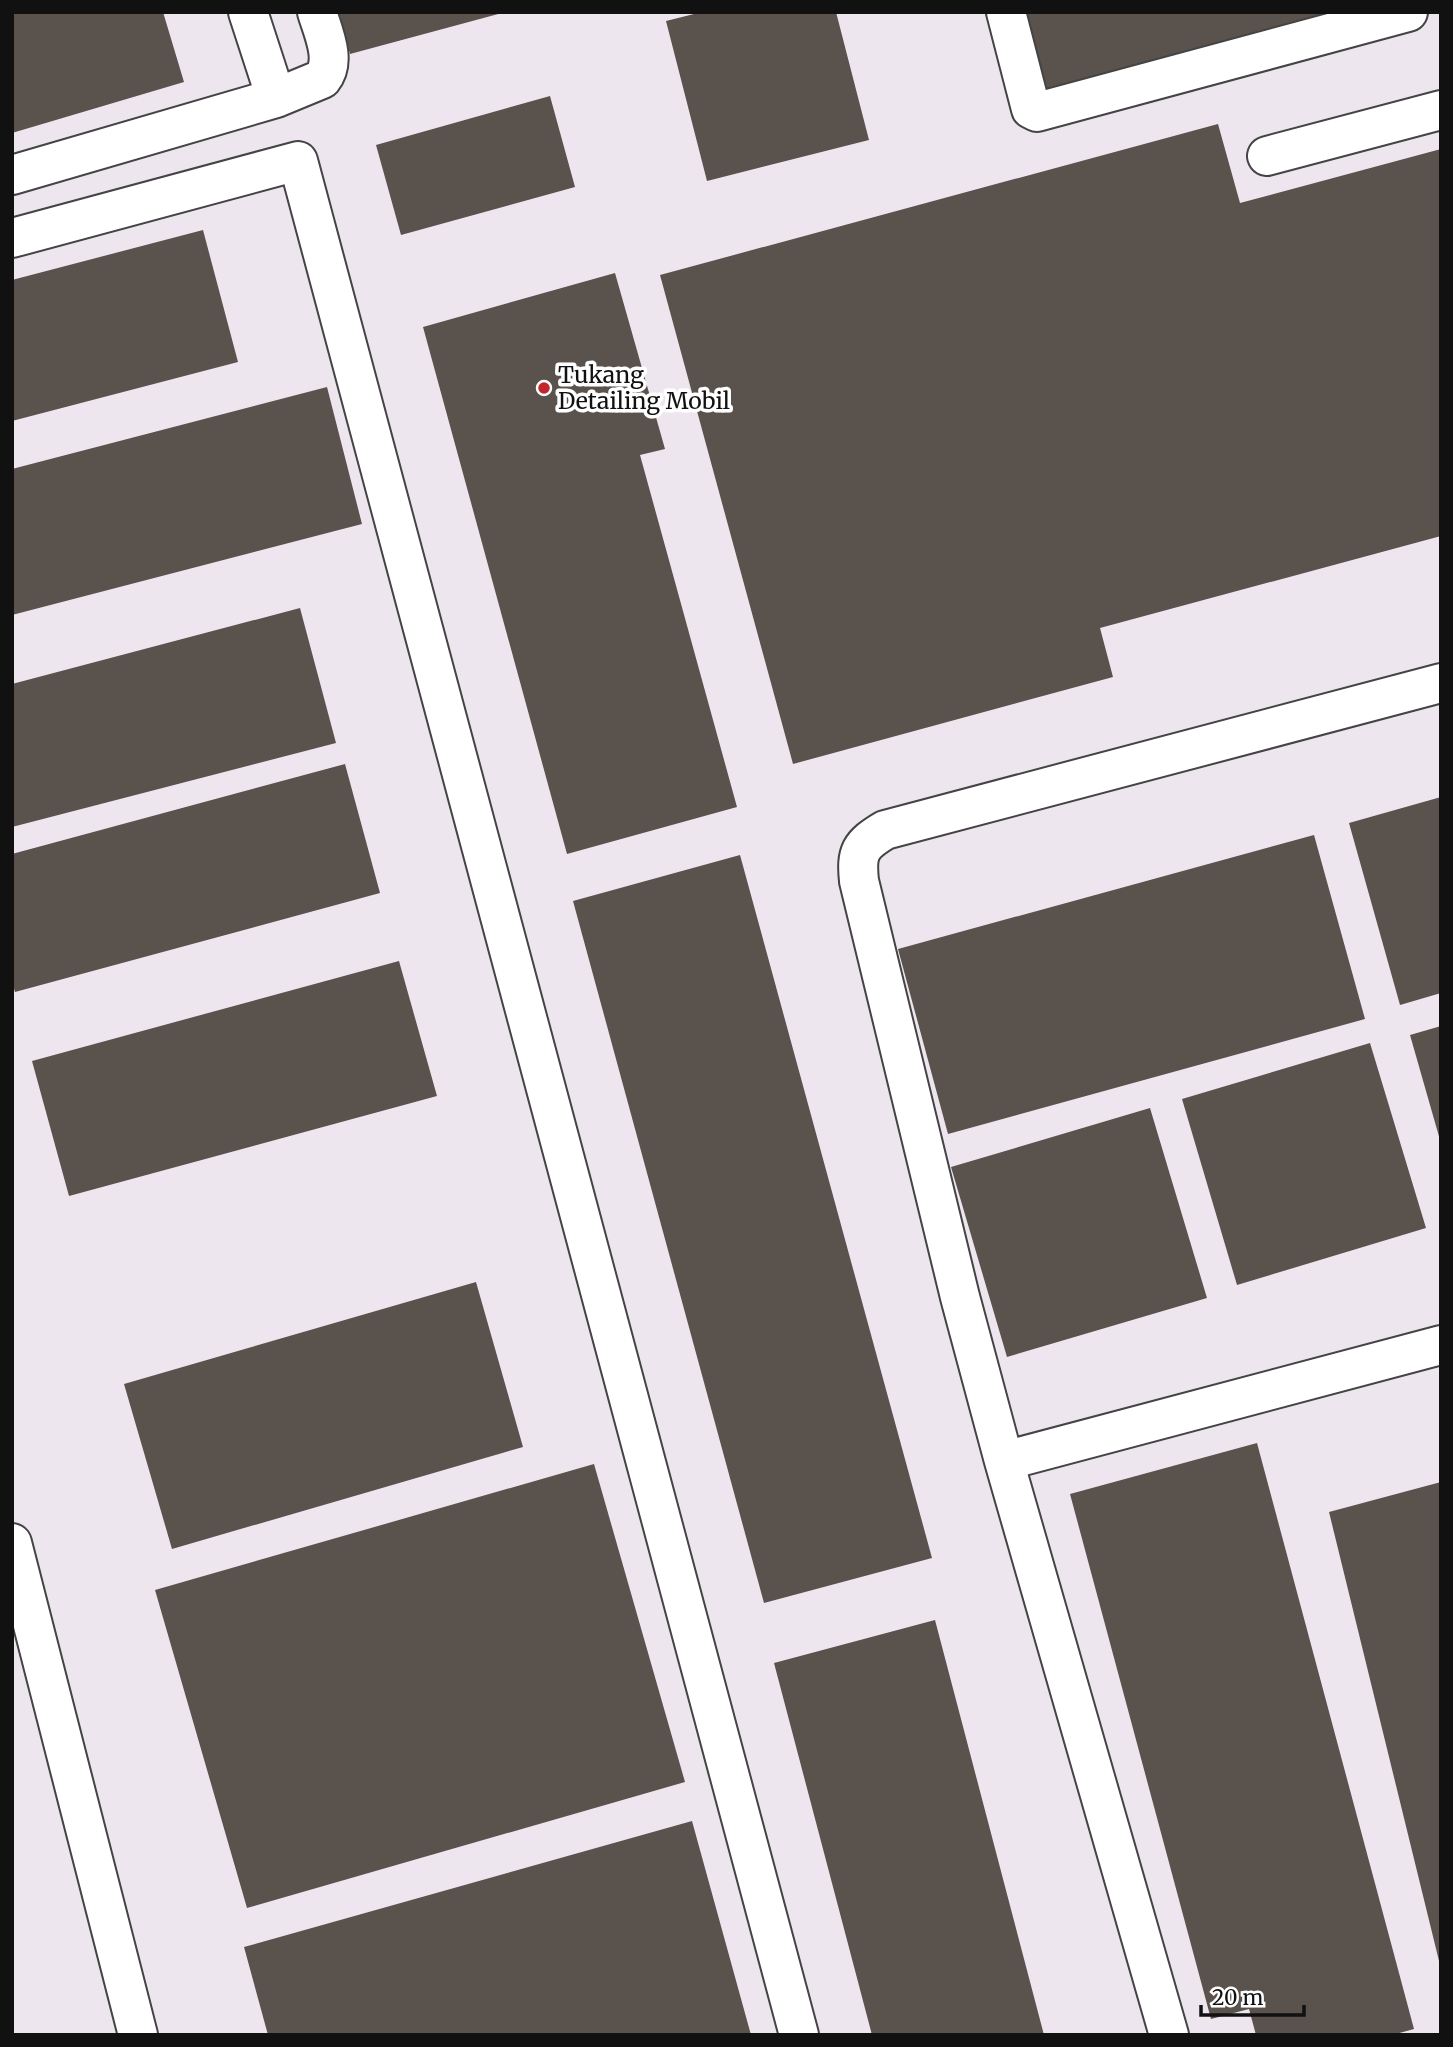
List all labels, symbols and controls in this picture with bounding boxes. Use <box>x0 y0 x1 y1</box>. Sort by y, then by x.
place label: Tukang Detailing Mobil <box>558 360 730 415</box>
marker: Tukang Detailing Mobil <box>536 380 552 396</box>
scale bar <box>1201 1974 1304 2018</box>
text: 20 m <box>1212 1984 1264 2011</box>

